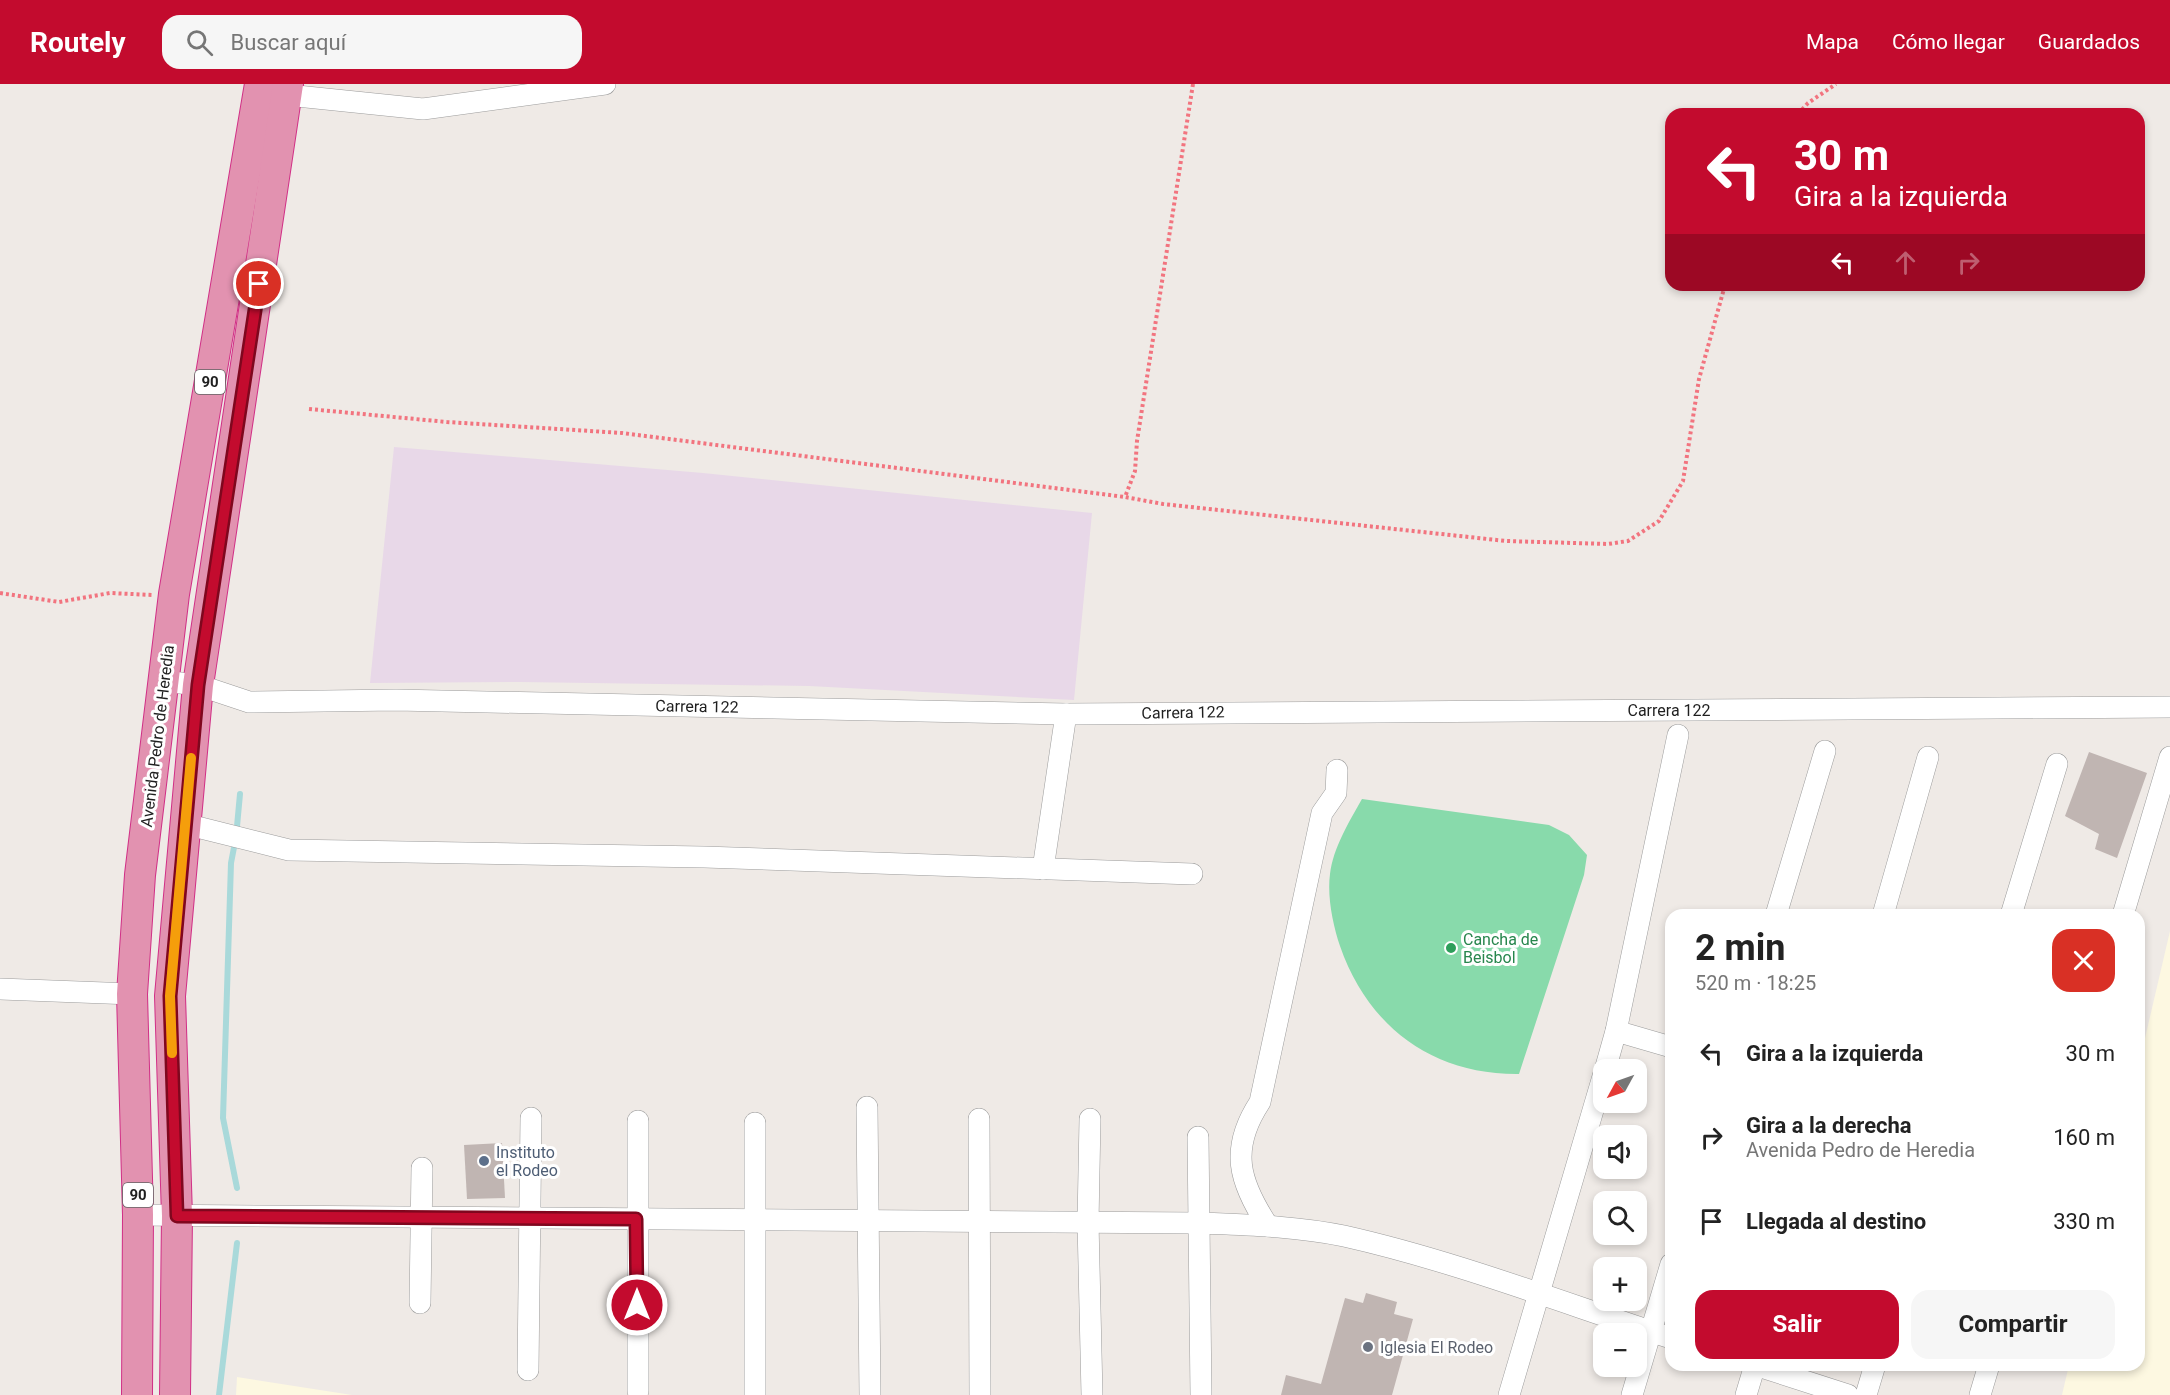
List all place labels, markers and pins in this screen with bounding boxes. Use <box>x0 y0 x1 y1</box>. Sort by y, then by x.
pin <box>233 258 284 309</box>
place label: Cancha de Beisbol <box>1463 930 1538 967</box>
marker: Cancha de Beisbol <box>1444 941 1458 955</box>
place label: Instituto el Rodeo <box>496 1143 558 1180</box>
marker: Instituto el Rodeo <box>477 1154 491 1168</box>
place label: Iglesia El Rodeo <box>1380 1338 1493 1357</box>
marker: Iglesia El Rodeo <box>1361 1340 1375 1354</box>

